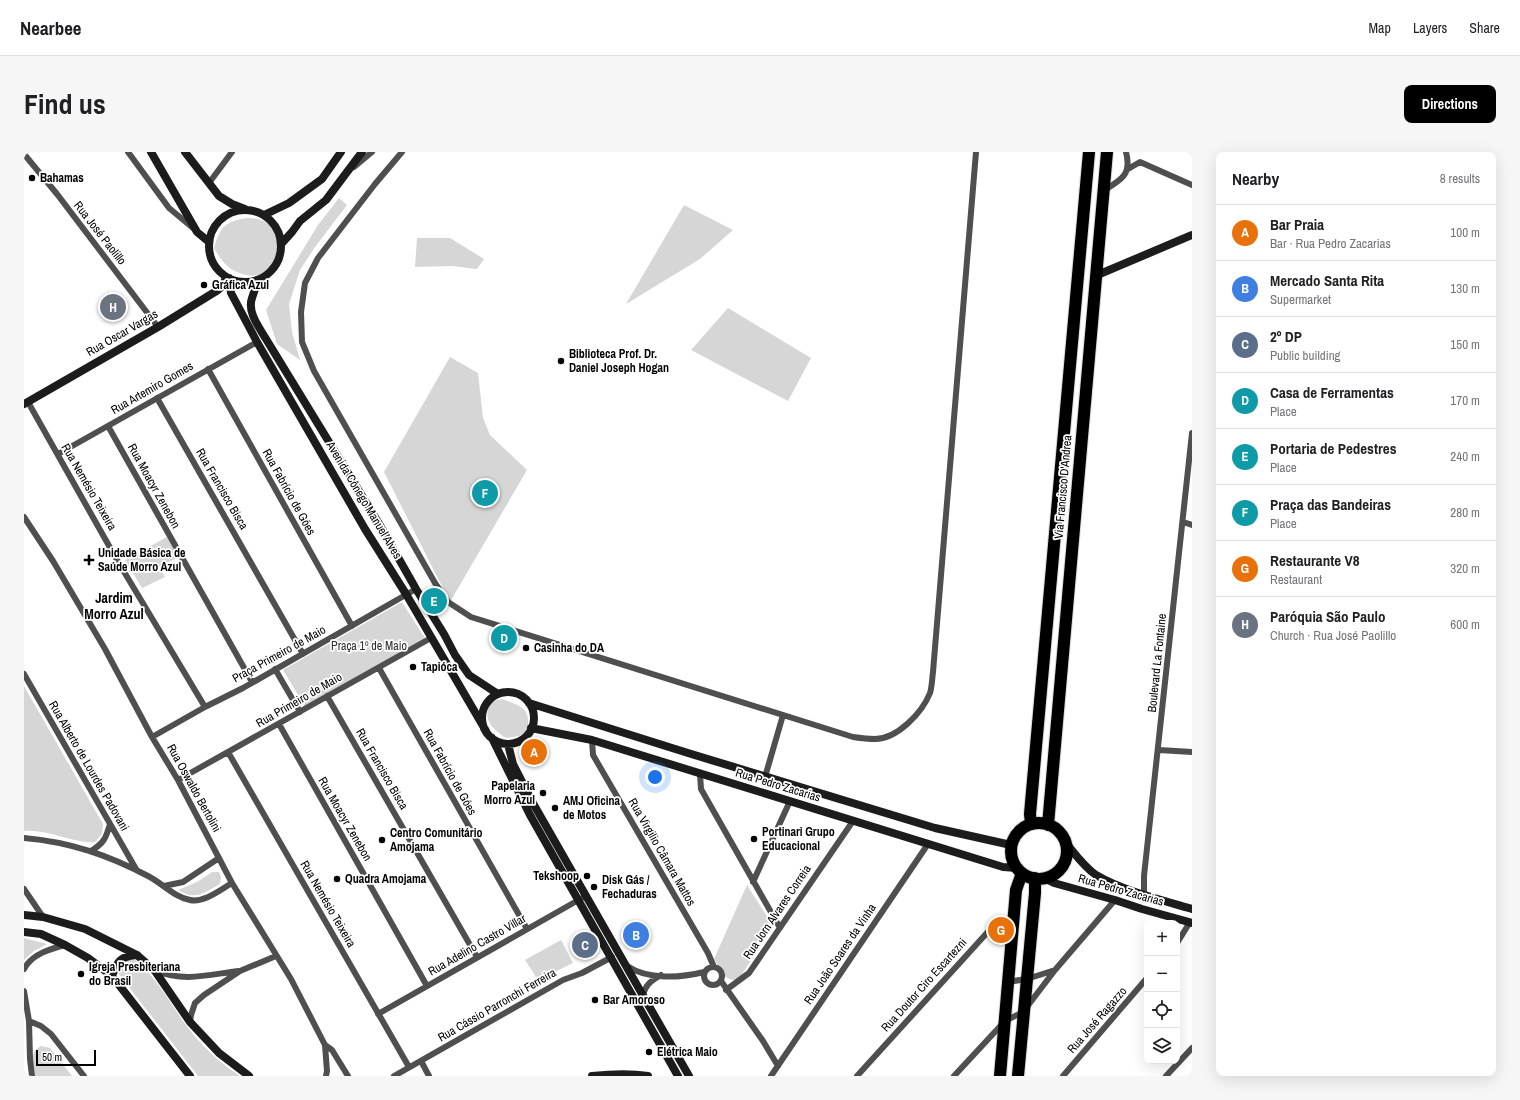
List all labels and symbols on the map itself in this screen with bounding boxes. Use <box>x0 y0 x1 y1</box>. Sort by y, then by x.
place label: Bahamas <box>40 170 84 186</box>
marker: Bahamas <box>27 173 37 183</box>
street label: Rua José Paolillo <box>70 198 130 268</box>
place label: Gráfica Azul <box>212 277 269 293</box>
marker: Gráfica Azul <box>199 280 209 290</box>
pin: H <box>100 292 126 322</box>
street label: Rua Oscar Vargas <box>83 306 161 360</box>
place label: Biblioteca Prof. Dr. Daniel Joseph Hogan <box>569 346 669 376</box>
marker: Biblioteca Prof. Dr. Daniel Joseph Hogan <box>556 356 566 366</box>
street label: Rua Artemiro Gomes <box>108 358 196 418</box>
street label: Via Francisco D'Andrea <box>1050 434 1076 539</box>
street label: Avenida Cônego Manuel Alves <box>322 437 406 562</box>
street label: Rua Nemésio Teixeira <box>58 441 121 534</box>
street label: Rua Moacyr Zenebon <box>124 441 184 531</box>
street label: Rua Francisco Bisca <box>192 445 252 533</box>
street label: Rua Fabrício de Góes <box>259 446 319 538</box>
pin: F <box>472 478 498 508</box>
place label: Unidade Básica de Saúde Morro Azul <box>98 545 186 575</box>
marker: Unidade Básica de Saúde Morro Azul <box>83 554 95 566</box>
pin: E <box>421 586 447 616</box>
district label: Jardim Morro Azul <box>84 589 144 623</box>
street label: Boulevard La Fontaine <box>1144 613 1170 713</box>
street label: Praça Primeiro de Maio <box>229 622 329 686</box>
pin: D <box>491 623 517 653</box>
park label: Praça 1º de Maio <box>331 638 407 654</box>
place label: Casinha do DA <box>534 640 605 656</box>
marker: Casinha do DA <box>521 643 531 653</box>
place label: Tapióca <box>421 659 458 675</box>
marker: Tapióca <box>408 662 418 672</box>
street label: Rua Primeiro de Maio <box>253 669 345 731</box>
street label: Rua Alberto de Lourdes Padovani <box>45 698 133 834</box>
street label: Rua Francisco Bisca <box>352 725 412 813</box>
street label: Rua Fabrício de Góes <box>420 726 480 818</box>
pin: A <box>521 737 547 767</box>
street label: Rua Oswaldo Bertolini <box>163 741 225 835</box>
street label: Rua Pedro Zacarias <box>734 764 823 806</box>
your location <box>645 767 665 787</box>
street label: Rua Moacyr Zenebon <box>314 774 376 864</box>
place label: Papelaria Morro Azul <box>484 778 536 808</box>
marker: Papelaria Morro Azul <box>538 788 548 798</box>
place label: AMJ Oficina de Motos <box>563 793 620 823</box>
street label: Rua Virgilio Câmara Mattos <box>625 795 699 909</box>
marker: AMJ Oficina de Motos <box>550 803 560 813</box>
place label: Portinari Grupo Educacional <box>762 824 835 854</box>
place label: Centro Comunitário Amojama <box>390 825 482 855</box>
marker: Portinari Grupo Educacional <box>749 834 759 844</box>
marker: Centro Comunitário Amojama <box>377 835 387 845</box>
street label: Rua Nemésio Teixeira <box>297 858 360 951</box>
street label: Rua Jorn Alvares Correia <box>739 861 815 962</box>
place label: Tekshoop <box>533 868 579 884</box>
street label: Rua Pedro Zacarias <box>1076 870 1166 910</box>
place label: Quadra Amojama <box>345 871 427 887</box>
marker: Tekshoop <box>582 871 592 881</box>
place label: Disk Gás / Fechaduras <box>602 872 657 902</box>
marker: Quadra Amojama <box>332 874 342 884</box>
marker: Disk Gás / Fechaduras <box>589 882 599 892</box>
street label: Rua João Soares da Vinha <box>800 900 880 1007</box>
street label: Rua Adelino Castro Villar <box>425 910 529 980</box>
pin: G <box>988 915 1014 945</box>
pin: B <box>623 920 649 950</box>
pin: C <box>572 930 598 960</box>
street label: Rua Doutor Ciro Escartezni <box>878 935 970 1035</box>
place label: Igreja Presbiteriana do Brasil <box>89 959 181 989</box>
street label: Rua Cássio Parronchi Ferreira <box>435 964 559 1045</box>
marker: Igreja Presbiteriana do Brasil <box>76 969 86 979</box>
street label: Rua José Ragazzo <box>1064 983 1130 1057</box>
place label: Bar Amoroso <box>603 992 665 1008</box>
marker: Bar Amoroso <box>590 995 600 1005</box>
place label: Elétrica Maio <box>657 1044 718 1060</box>
marker: Elétrica Maio <box>644 1047 654 1057</box>
scale bar <box>36 1048 96 1067</box>

